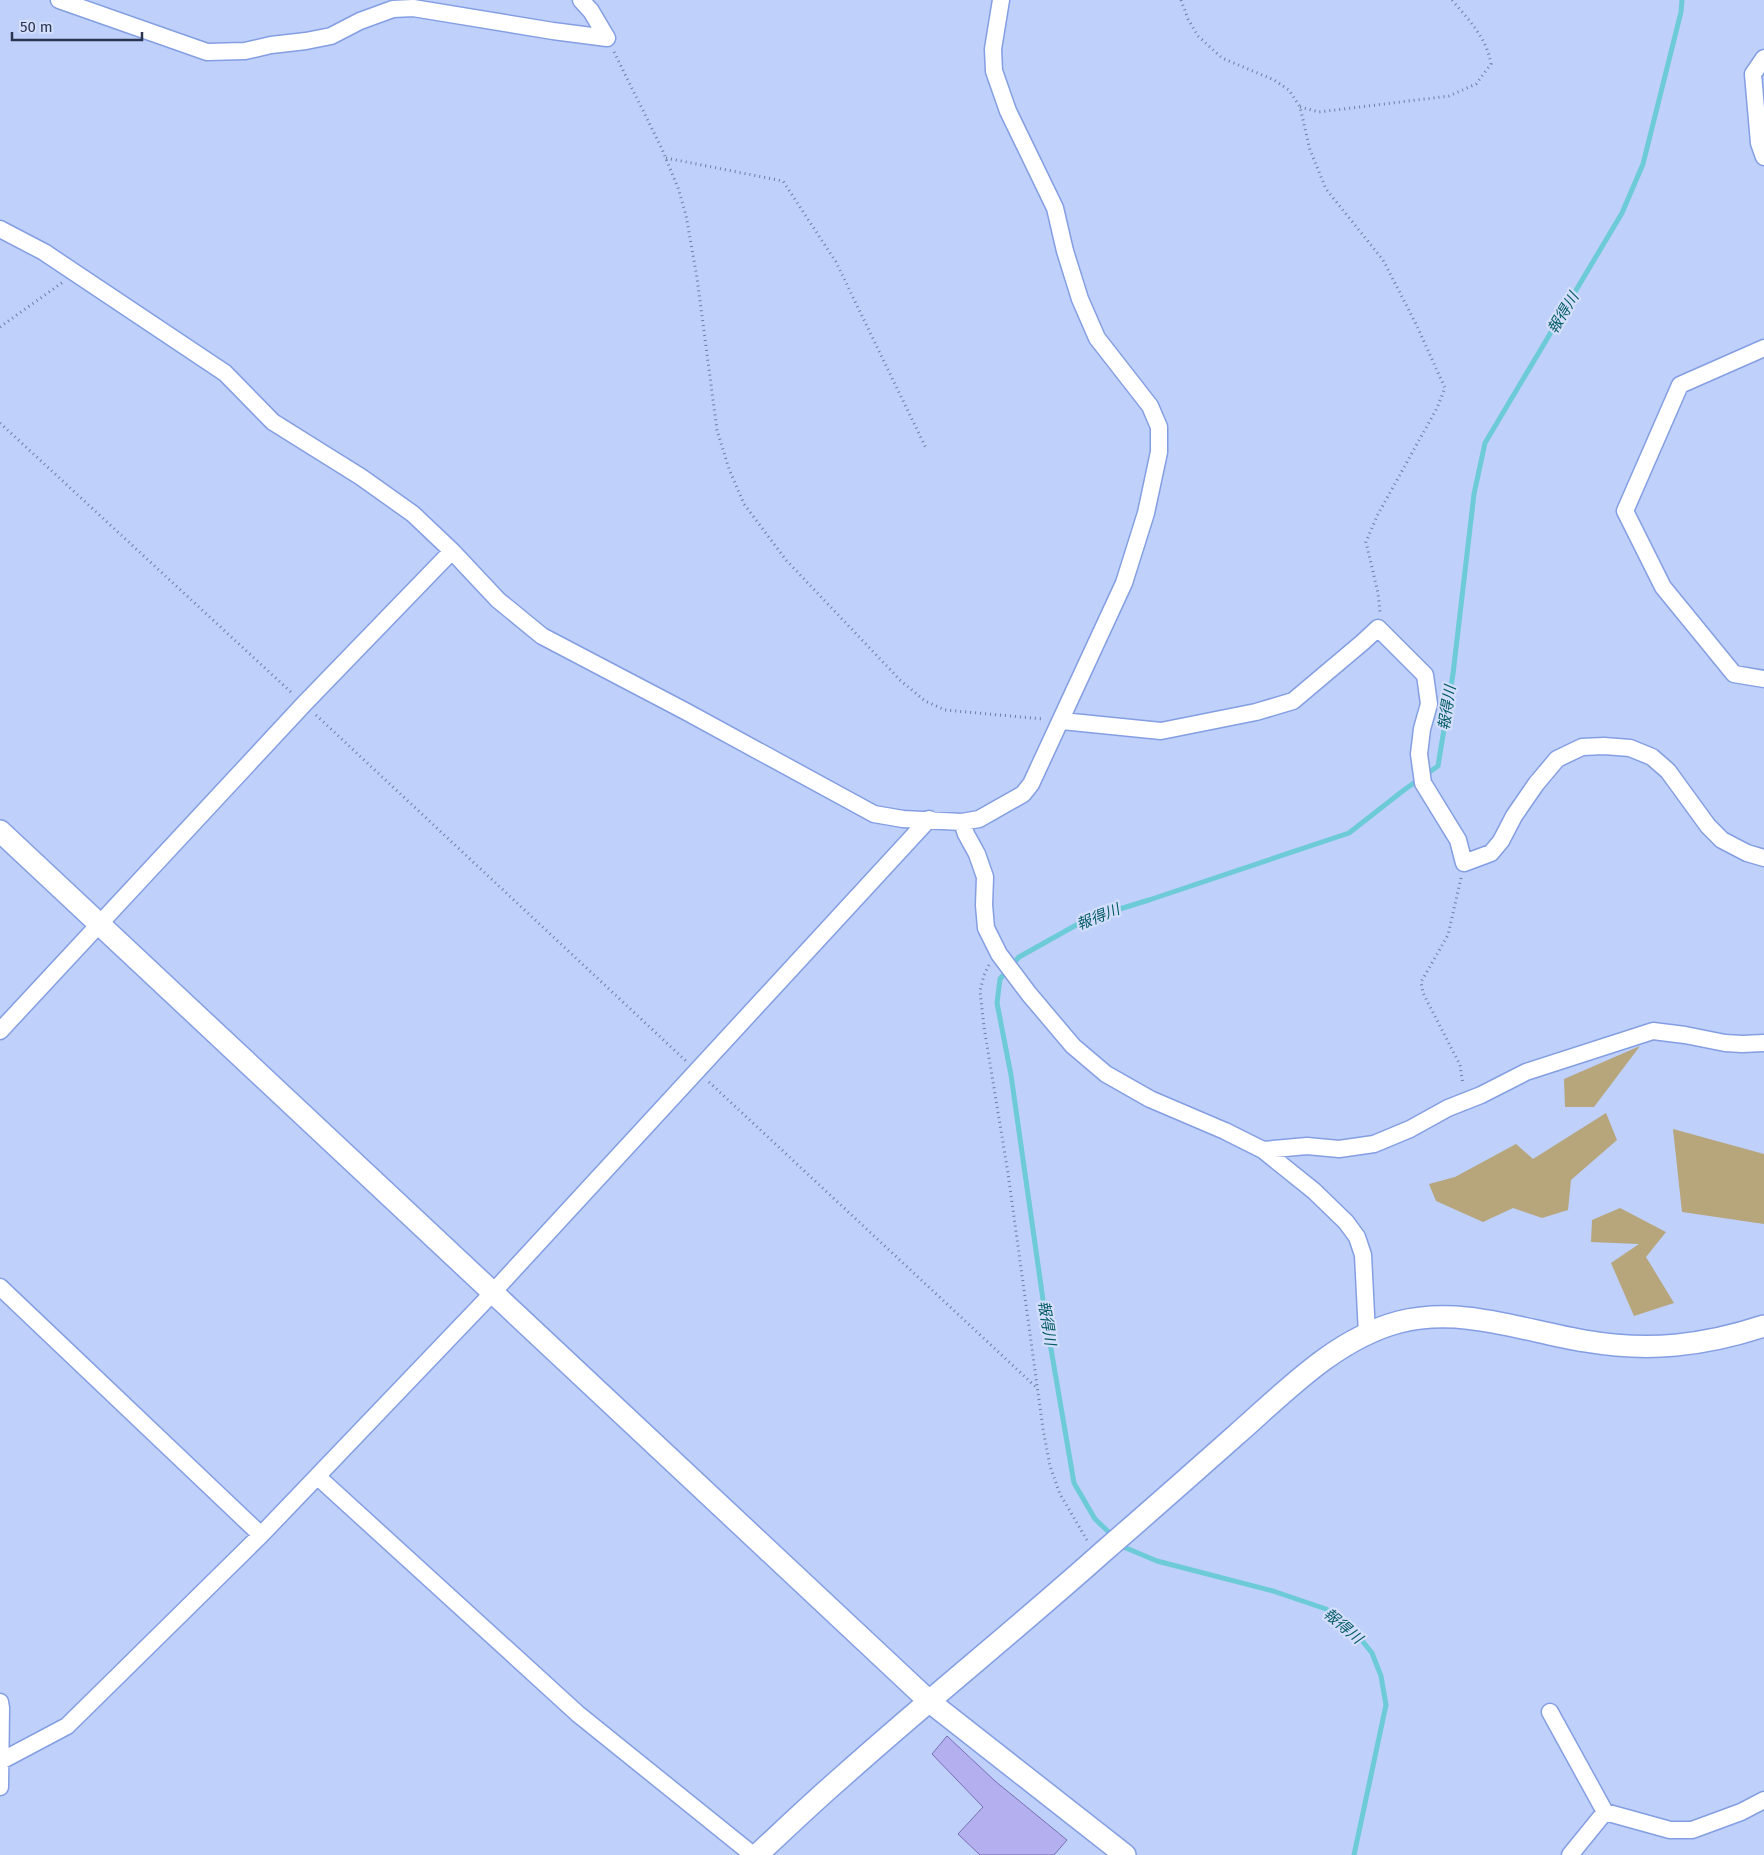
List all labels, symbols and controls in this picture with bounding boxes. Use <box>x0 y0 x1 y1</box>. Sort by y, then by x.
scale bar <box>12 10 142 42</box>
text: 50 m <box>20 18 53 36</box>
water label: 報得川 <box>1544 287 1583 337</box>
water label: 報得川 <box>1435 682 1460 732</box>
water label: 報得川 <box>1074 899 1124 934</box>
water label: 報得川 <box>1035 1299 1060 1349</box>
water label: 報得川 <box>1320 1605 1368 1649</box>

